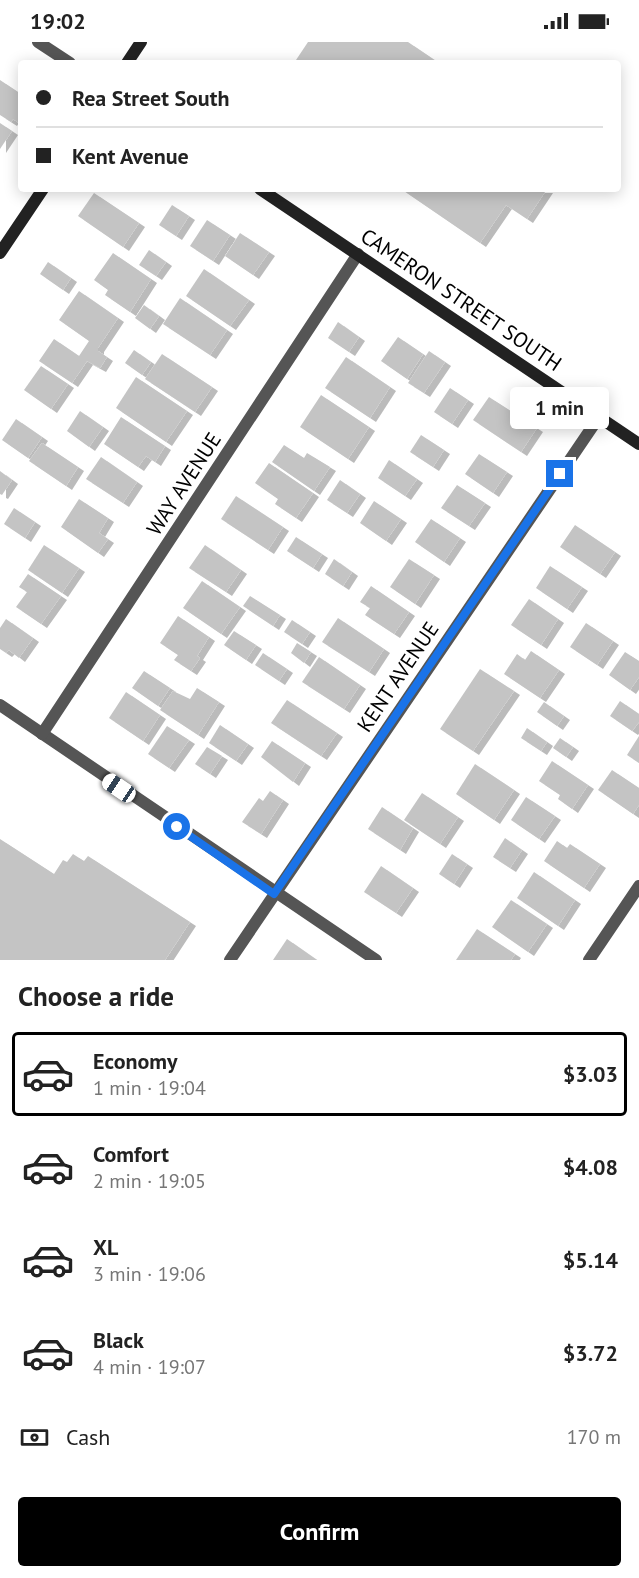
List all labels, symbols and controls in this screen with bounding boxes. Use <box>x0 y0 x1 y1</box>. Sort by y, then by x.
text: 19:02 <box>30 7 86 35</box>
text: Rea Street South <box>72 84 229 112</box>
text: Kent Avenue <box>72 142 189 170</box>
street label: CAMERON STREET SOUTH <box>356 222 567 377</box>
callout: 1 min <box>510 387 610 429</box>
text: 1 min <box>535 395 584 421</box>
street label: WAY AVENUE <box>140 427 227 540</box>
route end <box>546 460 573 487</box>
street label: KENT AVENUE <box>351 616 444 737</box>
car <box>99 770 139 806</box>
route start <box>163 813 190 840</box>
text: Choose a ride <box>18 979 174 1013</box>
icon: car <box>21 1047 75 1101</box>
text: Economy <box>93 1047 177 1075</box>
text: $3.03 <box>563 1060 618 1088</box>
text: 1 min · 19:04 <box>93 1075 206 1101</box>
icon: car <box>21 1140 75 1194</box>
text: Comfort <box>93 1140 169 1168</box>
text: $4.08 <box>563 1153 618 1181</box>
text: 2 min · 19:05 <box>93 1168 206 1194</box>
icon: car <box>21 1233 75 1287</box>
text: XL <box>93 1233 118 1261</box>
text: $5.14 <box>563 1246 618 1274</box>
text: 3 min · 19:06 <box>93 1261 206 1287</box>
icon: car <box>21 1326 75 1380</box>
text: Black <box>93 1326 144 1354</box>
text: $3.72 <box>563 1339 618 1367</box>
text: 4 min · 19:07 <box>93 1354 206 1380</box>
icon: cash <box>18 1421 51 1454</box>
text: Cash <box>66 1423 110 1451</box>
text: 170 m <box>567 1424 621 1450</box>
button: Confirm <box>18 1497 621 1566</box>

